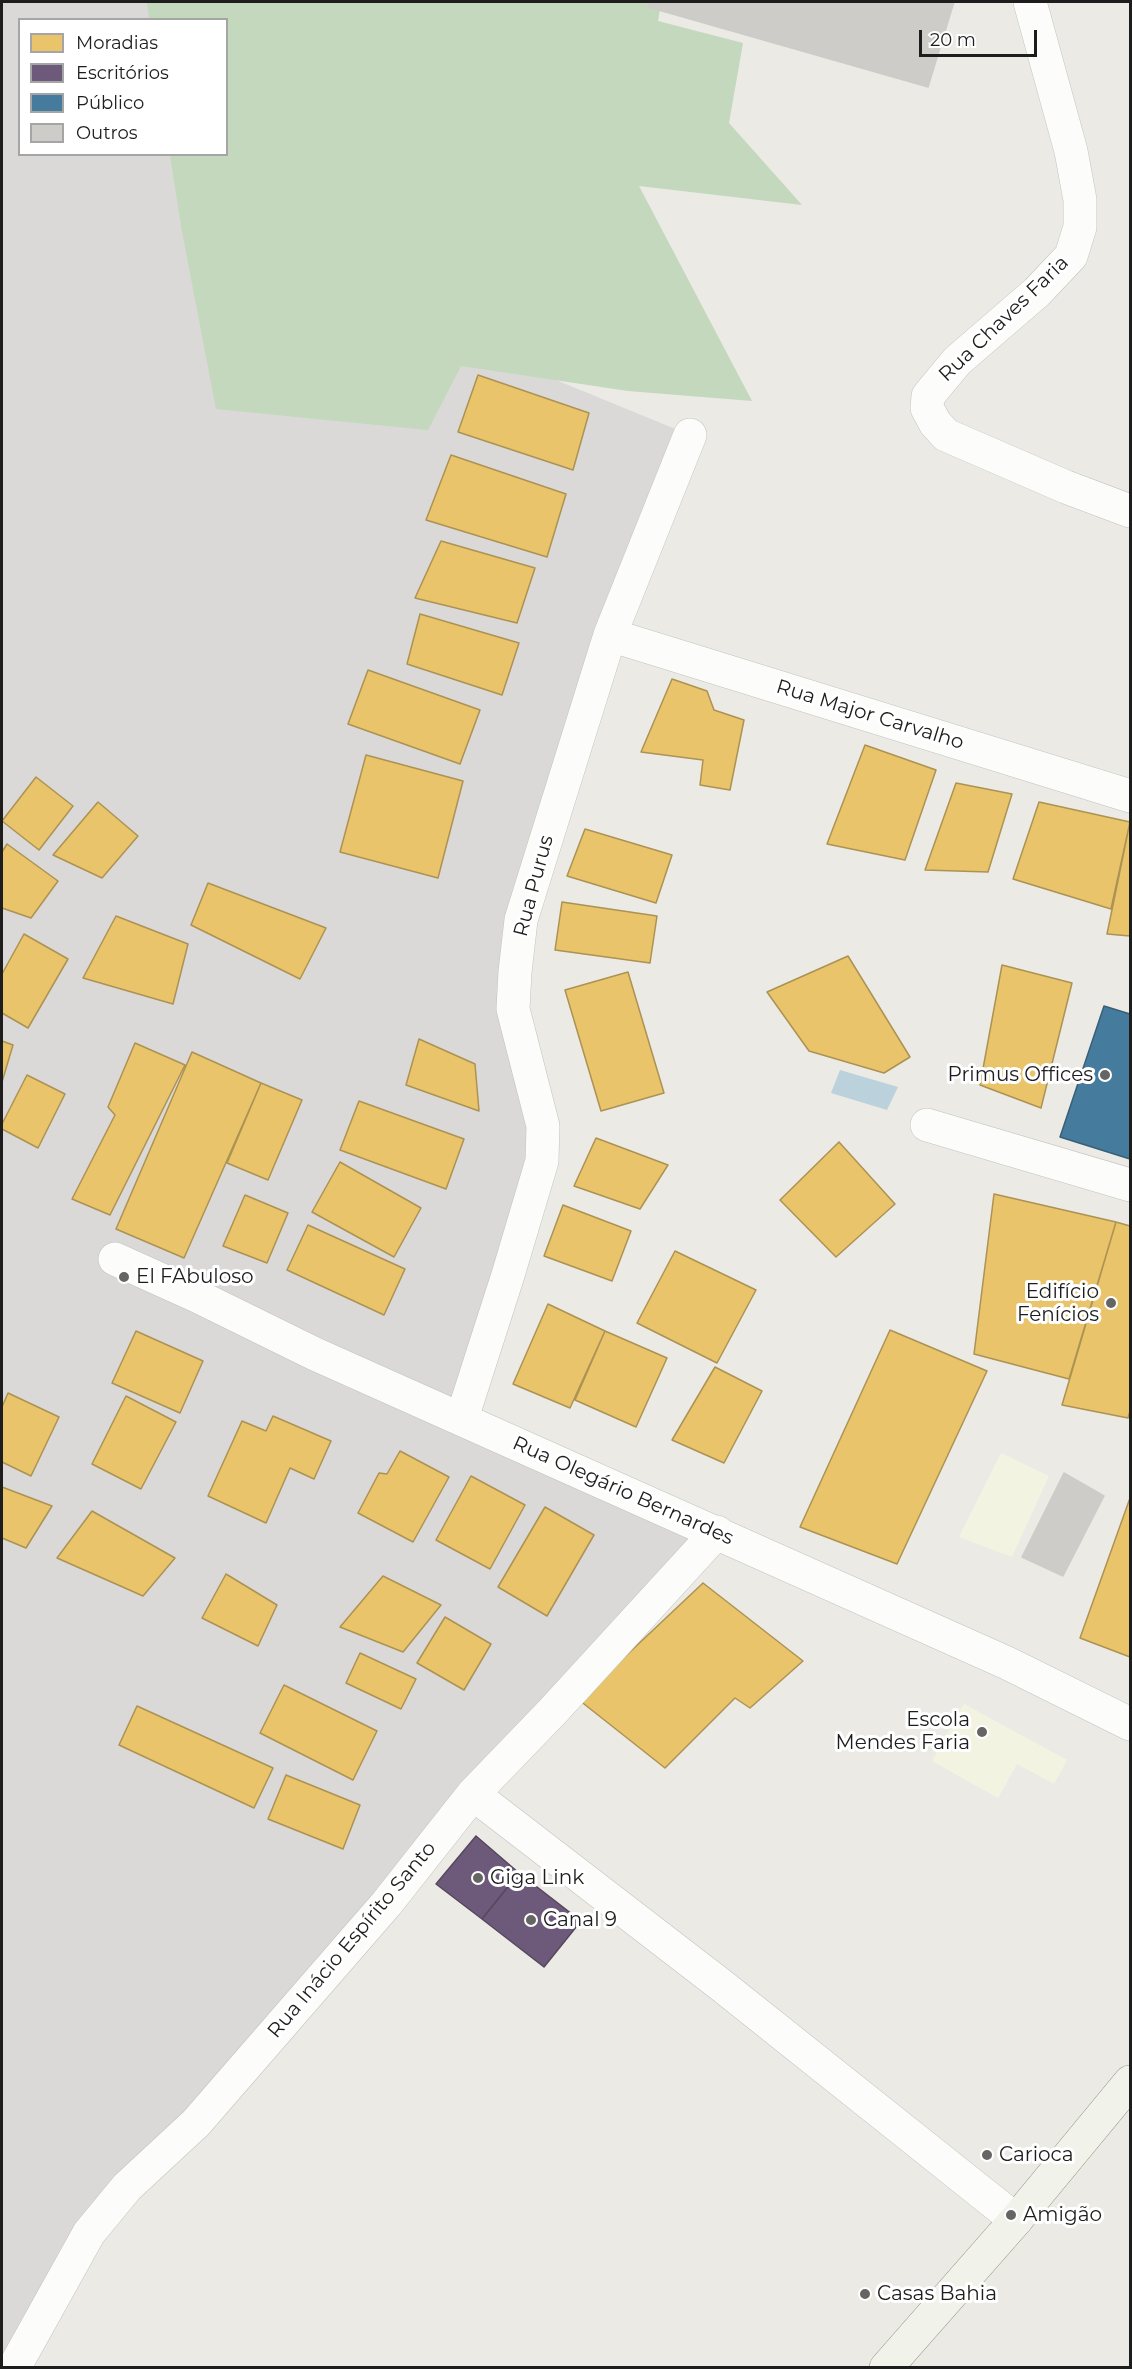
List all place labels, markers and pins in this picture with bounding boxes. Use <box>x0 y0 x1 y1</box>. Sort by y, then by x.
place label: Primus Offices <box>948 1063 1093 1087</box>
marker: Primus Offices <box>1098 1068 1112 1082</box>
place label: El FAbuloso <box>136 1265 254 1289</box>
marker: El FAbuloso <box>117 1270 131 1284</box>
place label: Edifício Fenícios <box>1017 1280 1099 1327</box>
marker: Edifício Fenícios <box>1104 1296 1118 1310</box>
place label: Escola Mendes Faria <box>836 1708 970 1755</box>
marker: Escola Mendes Faria <box>975 1725 989 1739</box>
place label: Giga Link <box>490 1866 584 1890</box>
marker: Giga Link <box>471 1871 485 1885</box>
place label: Canal 9 <box>543 1908 617 1932</box>
marker: Canal 9 <box>524 1913 538 1927</box>
place label: Carioca <box>999 2143 1074 2167</box>
marker: Carioca <box>980 2148 994 2162</box>
place label: Amigão <box>1023 2203 1102 2227</box>
marker: Amigão <box>1004 2208 1018 2222</box>
place label: Casas Bahia <box>877 2282 997 2306</box>
marker: Casas Bahia <box>858 2287 872 2301</box>

